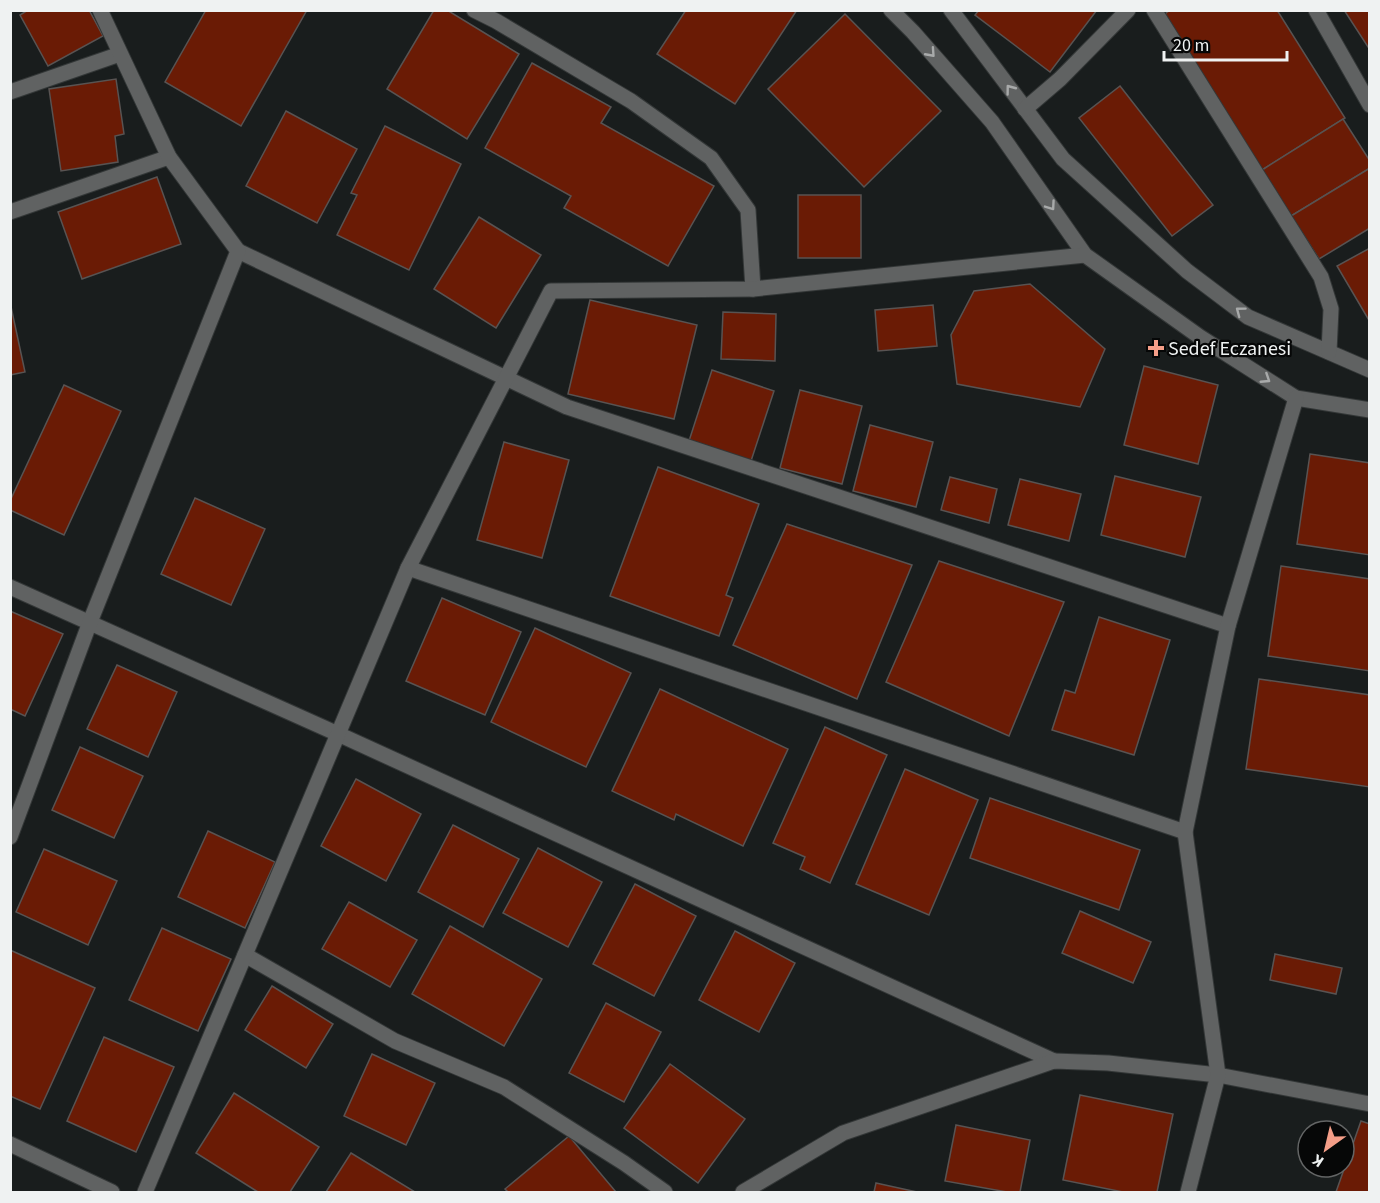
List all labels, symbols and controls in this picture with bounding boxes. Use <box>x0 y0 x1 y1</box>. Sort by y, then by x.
scale bar <box>1164 24 1287 62</box>
text: 20 m <box>1173 33 1209 58</box>
one-way arrow <box>924 46 935 57</box>
one-way arrow <box>1007 85 1018 96</box>
one-way arrow <box>1044 199 1055 210</box>
one-way arrow <box>1236 307 1247 318</box>
place label: Sedef Eczanesi <box>1168 335 1291 363</box>
marker: Sedef Eczanesi <box>1149 341 1163 355</box>
one-way arrow <box>1259 372 1270 383</box>
north arrow <box>1296 1119 1356 1179</box>
text: K <box>1308 1149 1328 1172</box>

